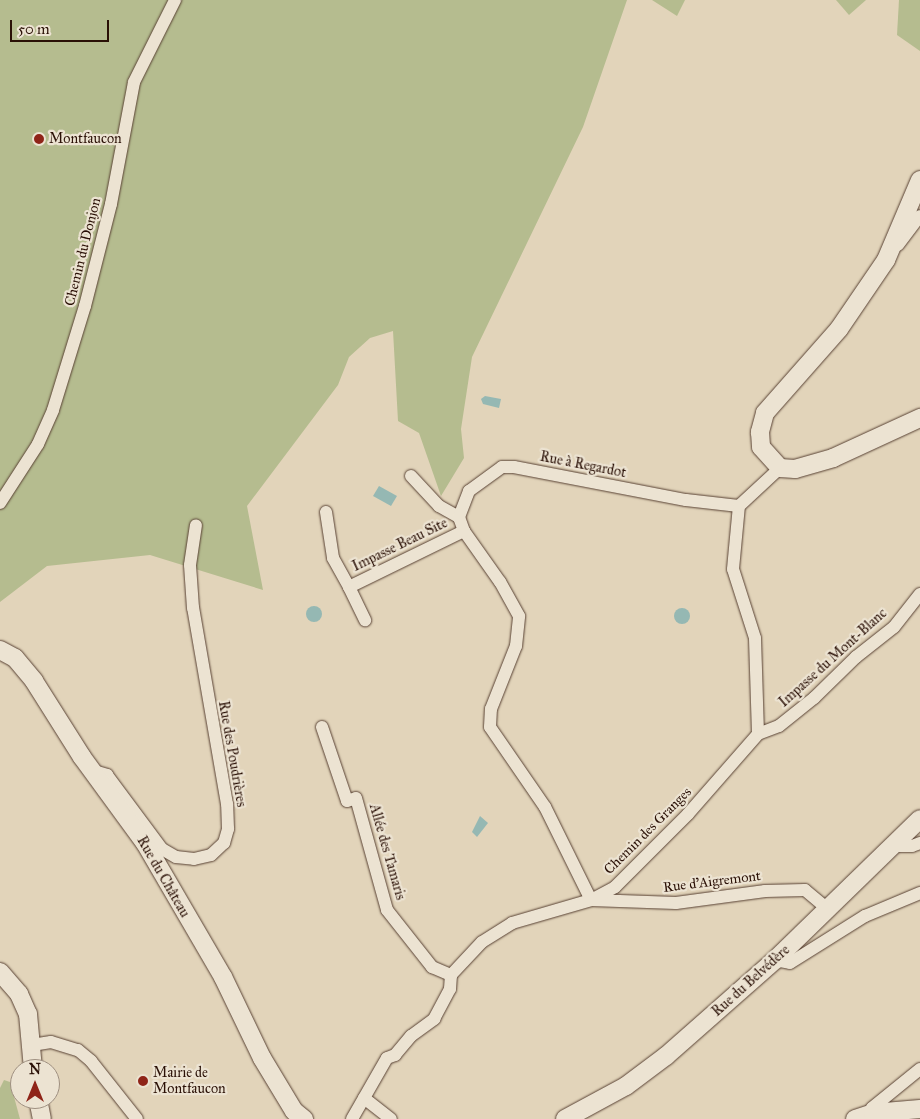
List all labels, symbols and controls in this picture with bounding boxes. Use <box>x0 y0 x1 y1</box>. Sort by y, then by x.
scale bar <box>12 10 111 42</box>
text: 50 m <box>18 20 50 38</box>
place label: Montfaucon <box>49 131 122 147</box>
marker: Montfaucon <box>33 133 45 145</box>
street label: Chemin du Donjon <box>61 196 105 308</box>
street label: Rue à Regardot <box>539 448 627 482</box>
street label: Impasse Beau Site <box>350 515 450 575</box>
street label: Impasse du Mont-Blanc <box>776 605 890 711</box>
street label: Rue des Poudrières <box>214 700 250 808</box>
street label: Chemin des Granges <box>601 784 695 878</box>
street label: Allée des Tamaris <box>365 802 409 902</box>
street label: Rue du Château <box>133 833 193 921</box>
street label: Rue d'Aigremont <box>662 868 762 896</box>
street label: Rue du Belvédère <box>709 942 793 1020</box>
north arrow <box>10 1059 60 1109</box>
text: N <box>29 1061 41 1078</box>
place label: Mairie de Montfaucon <box>153 1065 226 1098</box>
marker: Mairie de Montfaucon <box>137 1075 149 1087</box>

